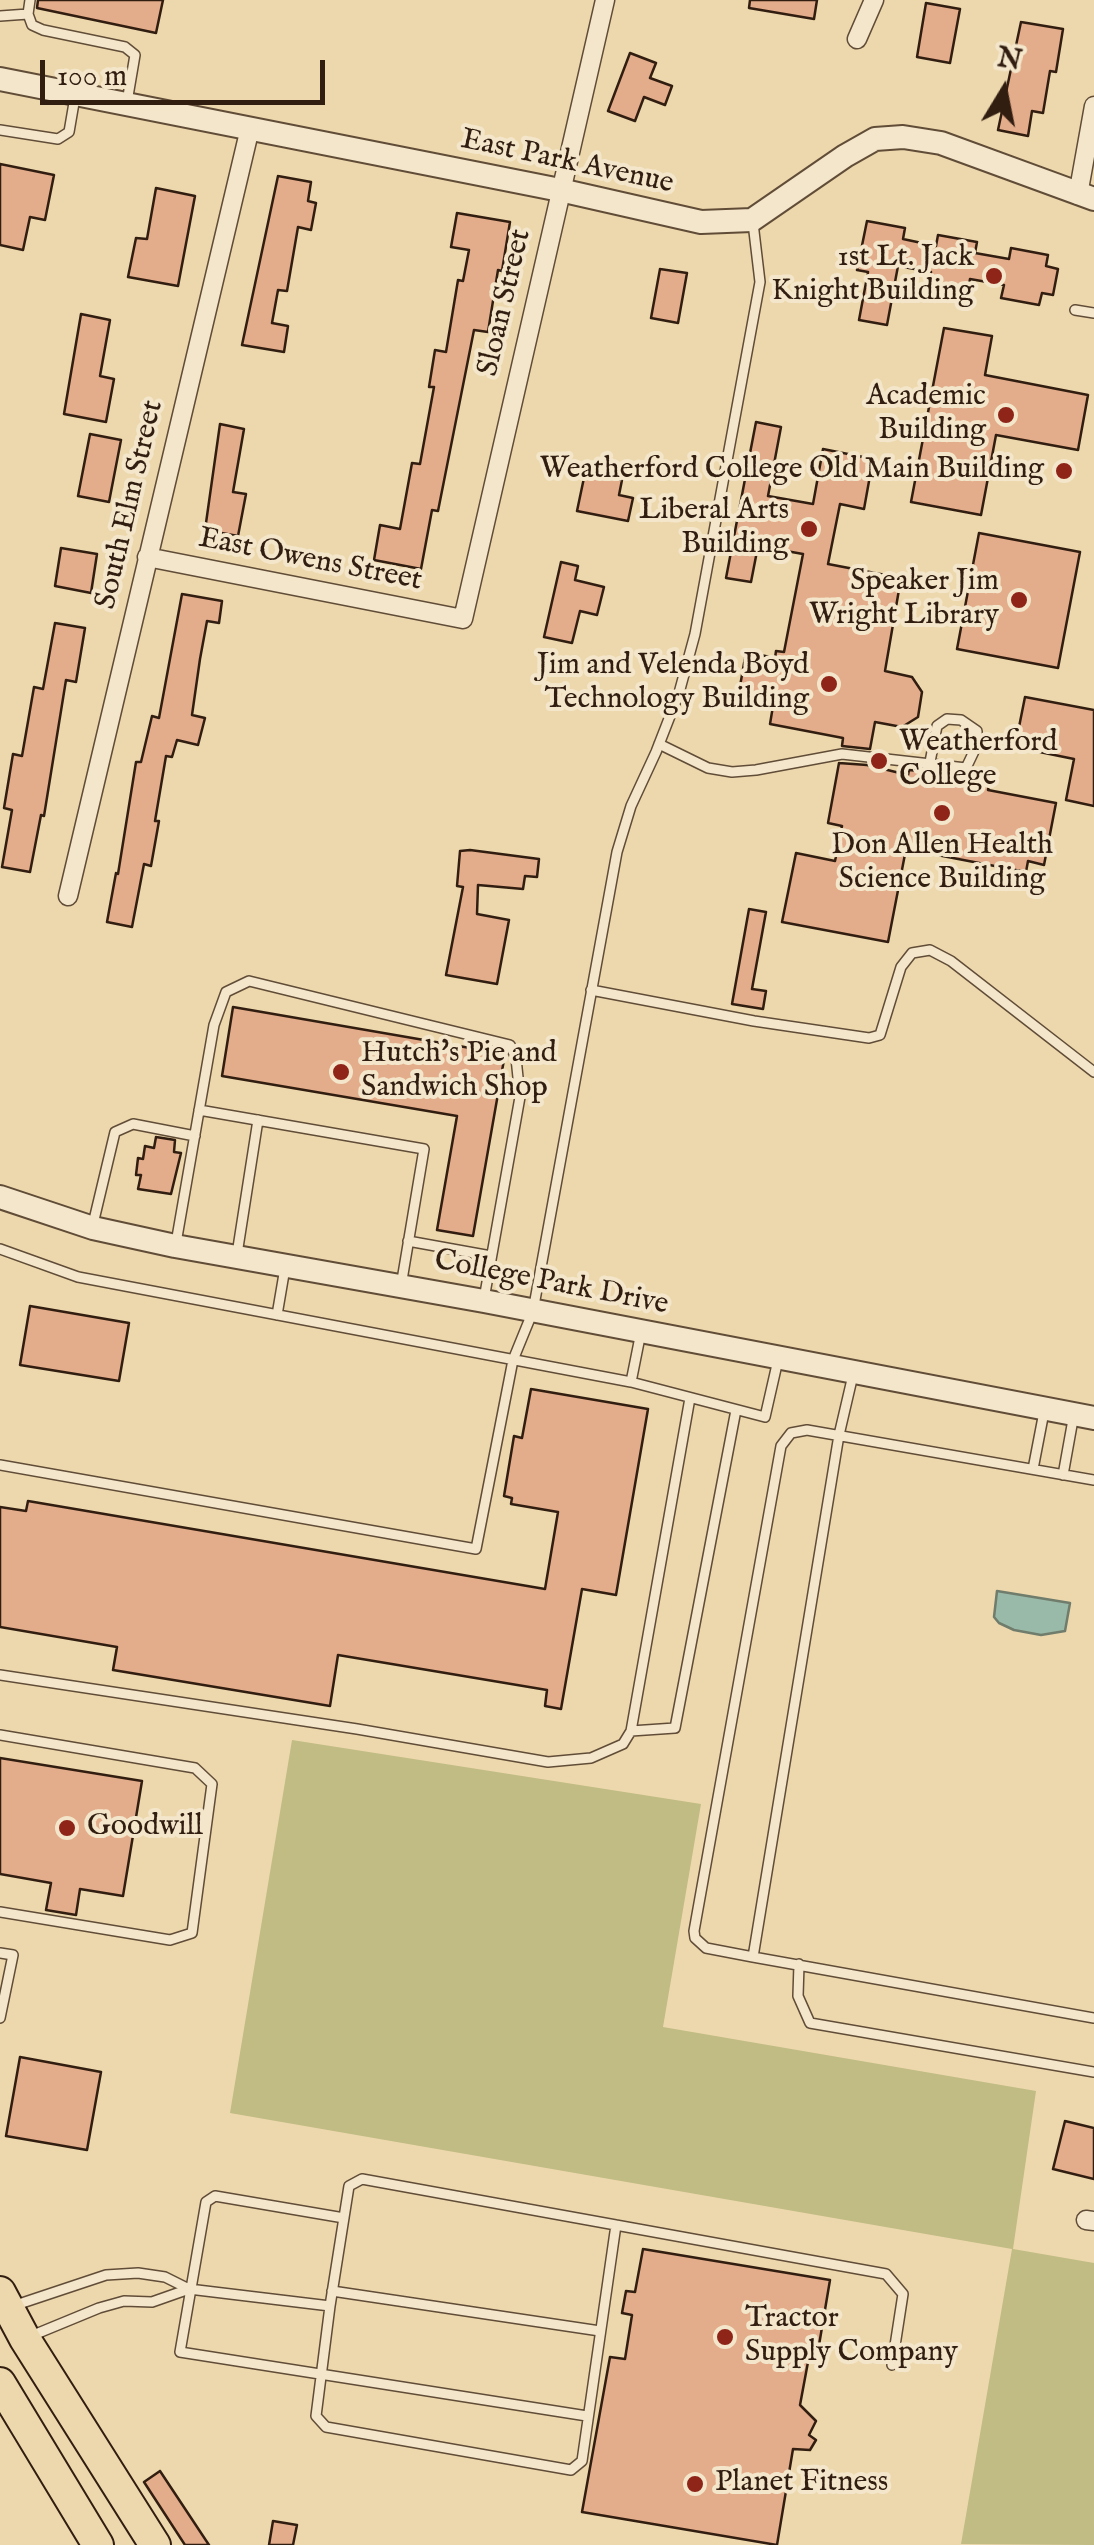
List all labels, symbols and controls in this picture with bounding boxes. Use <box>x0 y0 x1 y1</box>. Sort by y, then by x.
scale bar <box>45 40 330 102</box>
north arrow <box>954 40 1054 140</box>
text: N <box>994 41 1024 79</box>
text: 100 m <box>57 58 127 96</box>
street label: East Park Avenue <box>457 123 677 203</box>
street label: Sloan Street <box>472 226 540 380</box>
place label: 1st Lt. Jack Knight Building <box>771 241 974 312</box>
marker: 1st Lt. Jack Knight Building <box>983 265 1005 287</box>
place label: Academic Building <box>866 380 986 450</box>
street label: South Elm Street <box>89 397 173 613</box>
marker: Academic Building <box>995 404 1017 426</box>
place label: Weatherford College Old Main Building <box>540 453 1044 489</box>
marker: Weatherford College Old Main Building <box>1053 460 1075 482</box>
place label: Liberal Arts Building <box>639 494 789 564</box>
marker: Liberal Arts Building <box>798 518 820 540</box>
street label: East Owens Street <box>195 522 425 600</box>
place label: Speaker Jim Wright Library <box>809 565 999 636</box>
marker: Speaker Jim Wright Library <box>1008 589 1030 611</box>
place label: Jim and Velenda Boyd Technology Building <box>537 649 809 720</box>
marker: Jim and Velenda Boyd Technology Building <box>818 673 840 695</box>
place label: Weatherford College <box>899 726 1058 796</box>
marker: Weatherford College <box>868 750 890 772</box>
marker: Don Allen Health Science Building <box>931 802 953 824</box>
place label: Don Allen Health Science Building <box>831 829 1053 900</box>
place label: Hutch's Pie and Sandwich Shop <box>361 1037 557 1108</box>
marker: Hutch's Pie and Sandwich Shop <box>330 1061 352 1083</box>
street label: College Park Drive <box>431 1244 671 1324</box>
place label: Goodwill <box>87 1810 203 1846</box>
marker: Goodwill <box>56 1817 78 1839</box>
place label: Tractor Supply Company <box>745 2302 958 2372</box>
marker: Tractor Supply Company <box>714 2326 736 2348</box>
place label: Planet Fitness <box>715 2466 888 2502</box>
marker: Planet Fitness <box>684 2473 706 2495</box>

